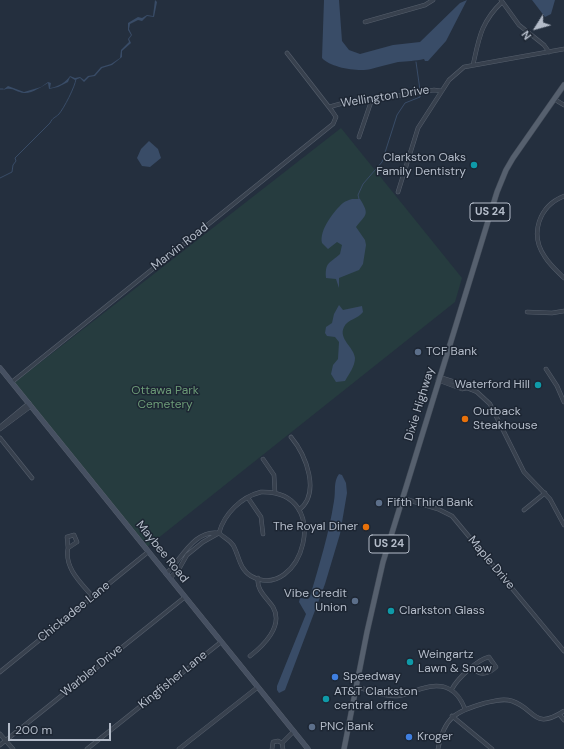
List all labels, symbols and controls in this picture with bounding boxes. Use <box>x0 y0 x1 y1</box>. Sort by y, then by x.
north arrow <box>516 8 556 48</box>
text: N <box>518 28 534 43</box>
street label: Wellington Drive <box>340 83 430 111</box>
place label: Clarkston Oaks Family Dentistry <box>376 151 466 179</box>
marker: Clarkston Oaks Family Dentistry <box>469 160 479 170</box>
road number: US 24 <box>470 203 510 221</box>
street label: Marvin Road <box>149 220 211 274</box>
place label: TCF Bank <box>426 345 477 359</box>
marker: TCF Bank <box>413 347 423 357</box>
street label: Dixie Highway <box>402 365 438 443</box>
place label: Waterford Hill <box>455 378 530 392</box>
marker: Waterford Hill <box>533 380 543 390</box>
park label: Ottawa Park Cemetery <box>131 384 199 412</box>
place label: Outback Steakhouse <box>473 405 538 433</box>
marker: Outback Steakhouse <box>460 414 470 424</box>
place label: Fifth Third Bank <box>387 496 473 510</box>
marker: Fifth Third Bank <box>374 498 384 508</box>
street label: Maybee Road <box>133 518 191 586</box>
place label: The Royal Diner <box>273 520 358 534</box>
marker: The Royal Diner <box>361 522 371 532</box>
street label: Maple Drive <box>465 533 517 593</box>
road number: US 24 <box>369 535 409 553</box>
street label: Chickadee Lane <box>35 579 113 645</box>
place label: Vibe Credit Union <box>284 587 347 615</box>
marker: Vibe Credit Union <box>350 596 360 606</box>
place label: Clarkston Glass <box>399 604 485 618</box>
marker: Clarkston Glass <box>386 606 396 616</box>
street label: Warbler Drive <box>58 642 126 700</box>
street label: Kingfisher Lane <box>136 648 210 712</box>
place label: Weingartz Lawn & Snow <box>418 648 492 676</box>
marker: Weingartz Lawn & Snow <box>405 657 415 667</box>
place label: Speedway <box>343 670 401 684</box>
marker: Speedway <box>330 672 340 682</box>
place label: AT&T Clarkston central office <box>334 685 418 713</box>
marker: AT&T Clarkston central office <box>321 694 331 704</box>
scale bar <box>10 715 113 741</box>
place label: PNC Bank <box>320 720 374 734</box>
text: 200 m <box>15 722 52 738</box>
marker: PNC Bank <box>307 722 317 732</box>
place label: Kroger <box>417 730 453 744</box>
marker: Kroger <box>404 732 414 742</box>

